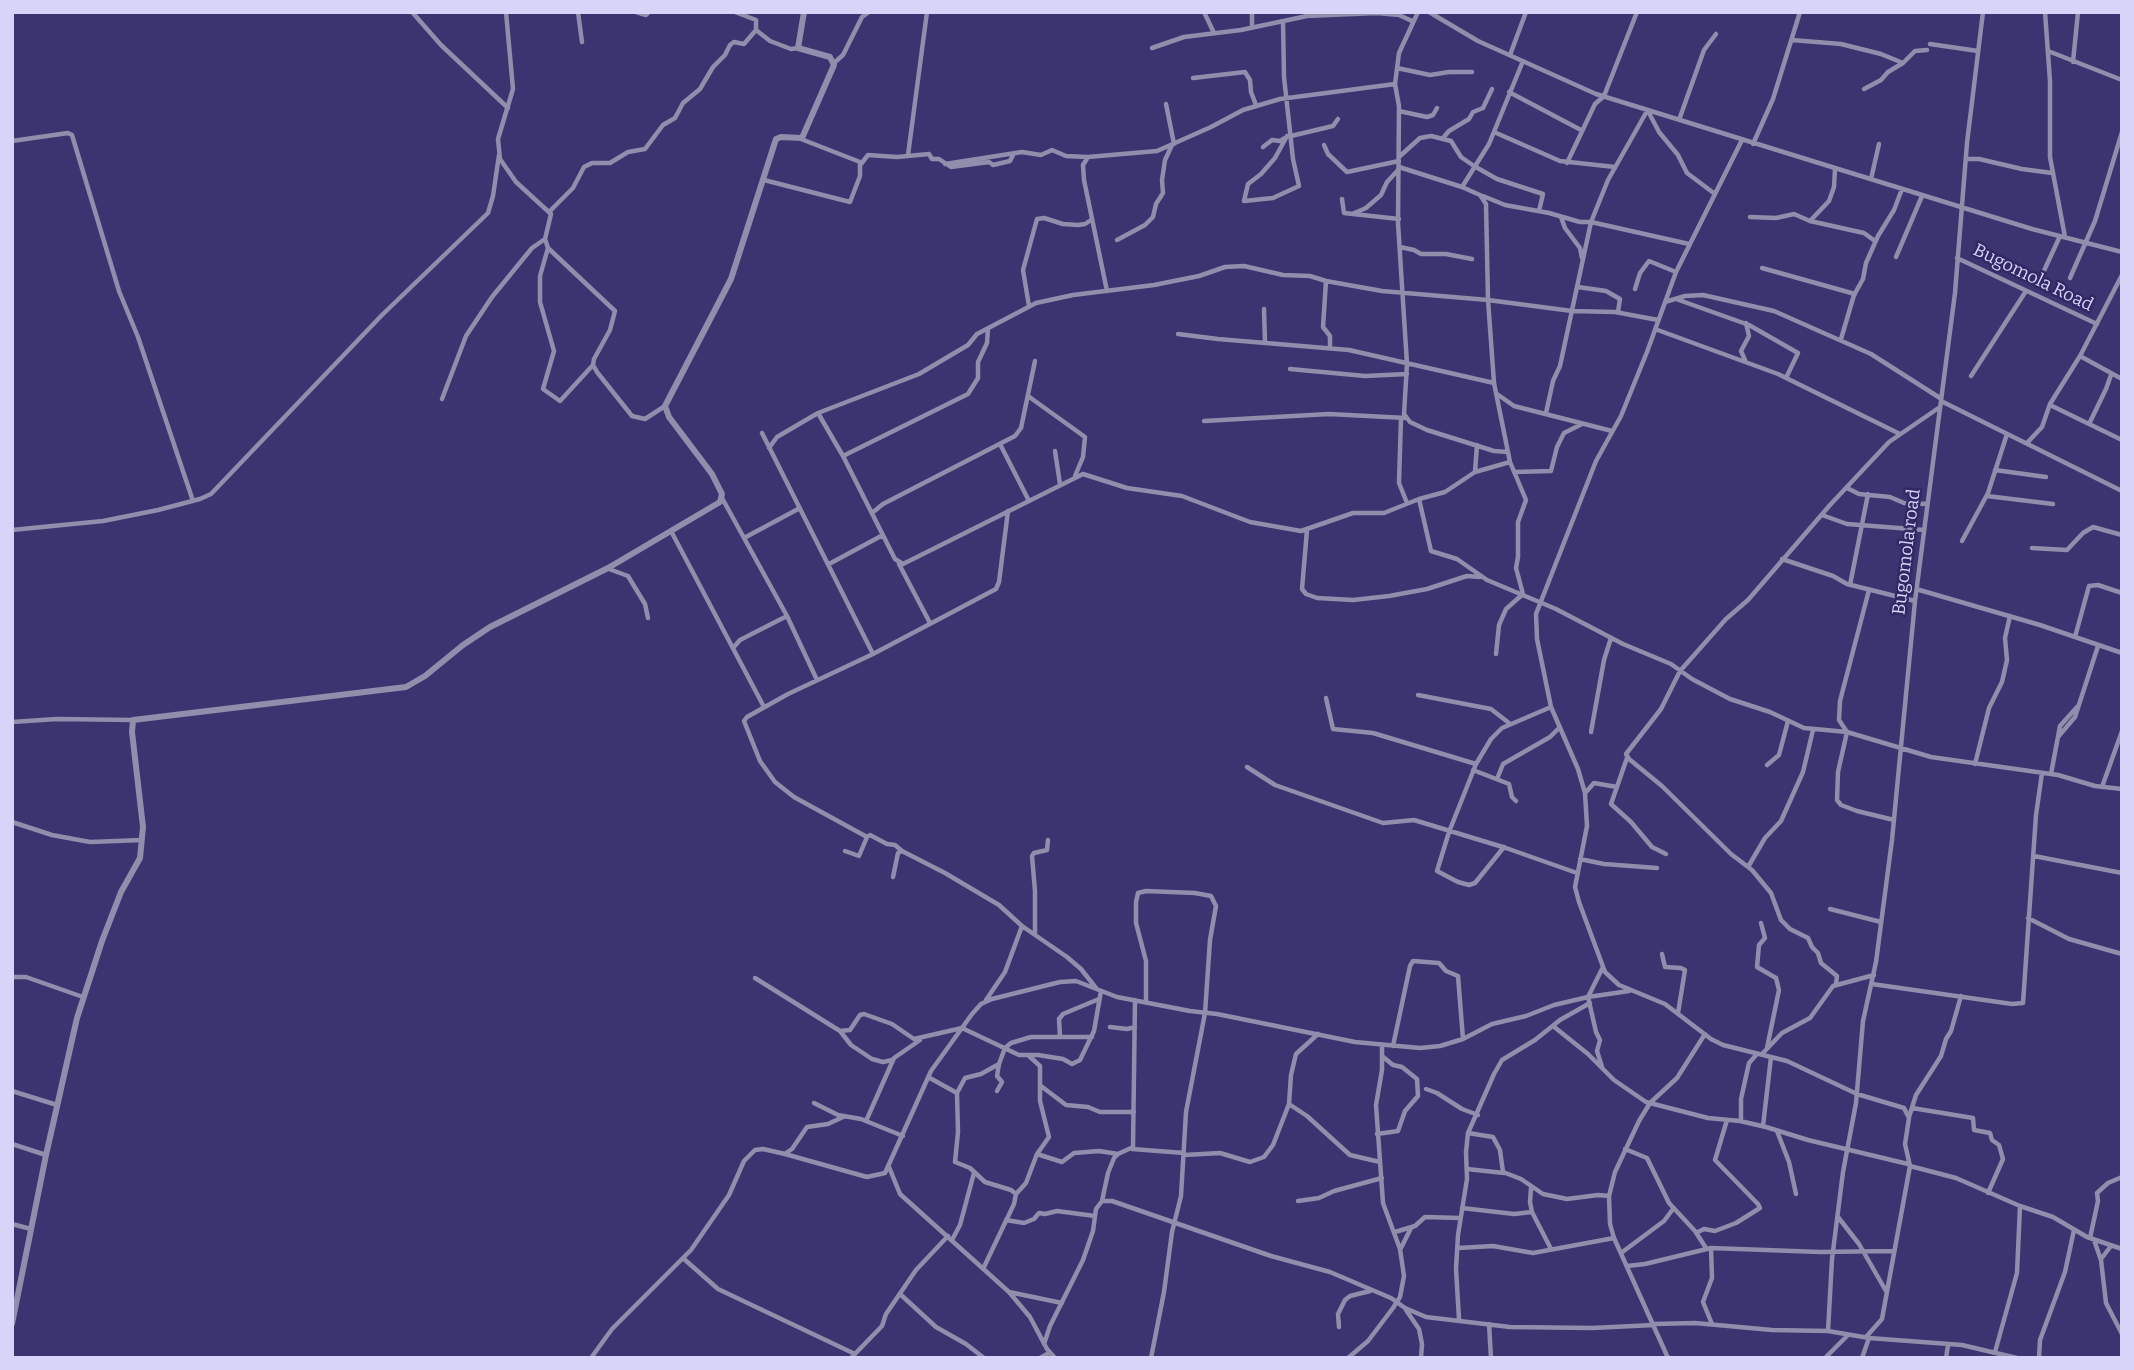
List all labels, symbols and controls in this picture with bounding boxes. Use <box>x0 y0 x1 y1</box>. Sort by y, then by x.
street label: Bugomola Road <box>1969 240 2097 316</box>
street label: Bugomola road <box>1889 488 1925 616</box>

